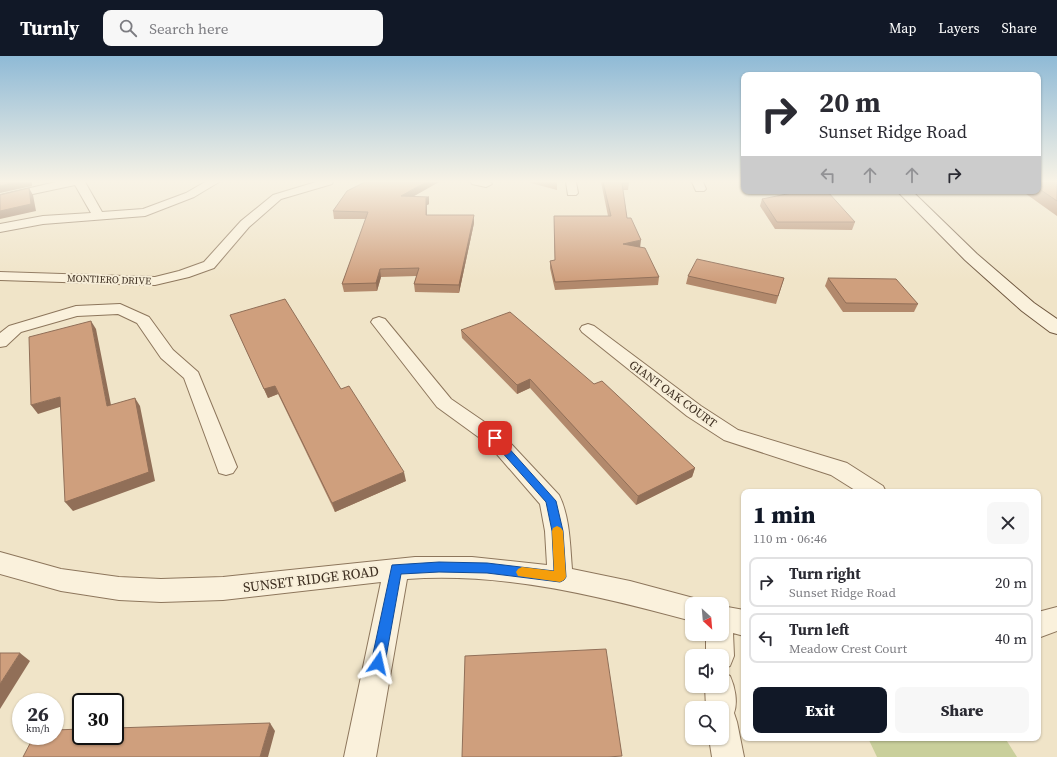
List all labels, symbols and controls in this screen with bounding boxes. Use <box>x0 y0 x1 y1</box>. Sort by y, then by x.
search box <box>103 10 383 46</box>
text: Turnly <box>20 15 79 41</box>
icon: search <box>117 17 139 39</box>
text: Search here <box>149 18 228 39</box>
text: Map <box>889 18 916 38</box>
text: Layers <box>938 18 980 38</box>
text: Share <box>1002 18 1037 38</box>
text: 20 m <box>819 83 881 121</box>
icon: right <box>753 88 805 140</box>
text: Sunset Ridge Road <box>819 119 967 144</box>
icon: left <box>817 164 839 186</box>
icon: ahead <box>859 164 881 186</box>
icon: ahead <box>901 164 923 186</box>
icon: right <box>943 164 965 186</box>
street label: MONTIERO DRIVE <box>67 272 151 287</box>
street label: GIANT OAK COURT <box>626 357 721 432</box>
pin <box>478 421 512 455</box>
icon: arrive <box>484 427 506 449</box>
text: 1 min <box>753 498 816 531</box>
button: close <box>987 502 1029 544</box>
text: 110 m · 06:46 <box>753 530 827 547</box>
street label: SUNSET RIDGE ROAD <box>242 561 380 597</box>
text: Turn right <box>789 563 861 584</box>
icon: right <box>755 571 777 593</box>
text: 20 m <box>995 572 1027 593</box>
text: Sunset Ridge Road <box>789 584 896 601</box>
north arrow <box>685 597 729 641</box>
map controls <box>685 597 729 745</box>
text: Turn left <box>789 619 849 640</box>
icon: left <box>755 627 777 649</box>
text: 40 m <box>995 628 1027 649</box>
text: Meadow Crest Court <box>789 640 907 657</box>
position arrow <box>357 642 399 684</box>
button: sound <box>685 649 729 693</box>
button: Exit <box>753 687 887 733</box>
button: Share <box>895 687 1029 733</box>
speed limit sign: 30 <box>72 693 124 745</box>
text: 26 <box>27 700 49 728</box>
button: search <box>685 701 729 745</box>
text: km/h <box>26 722 50 735</box>

